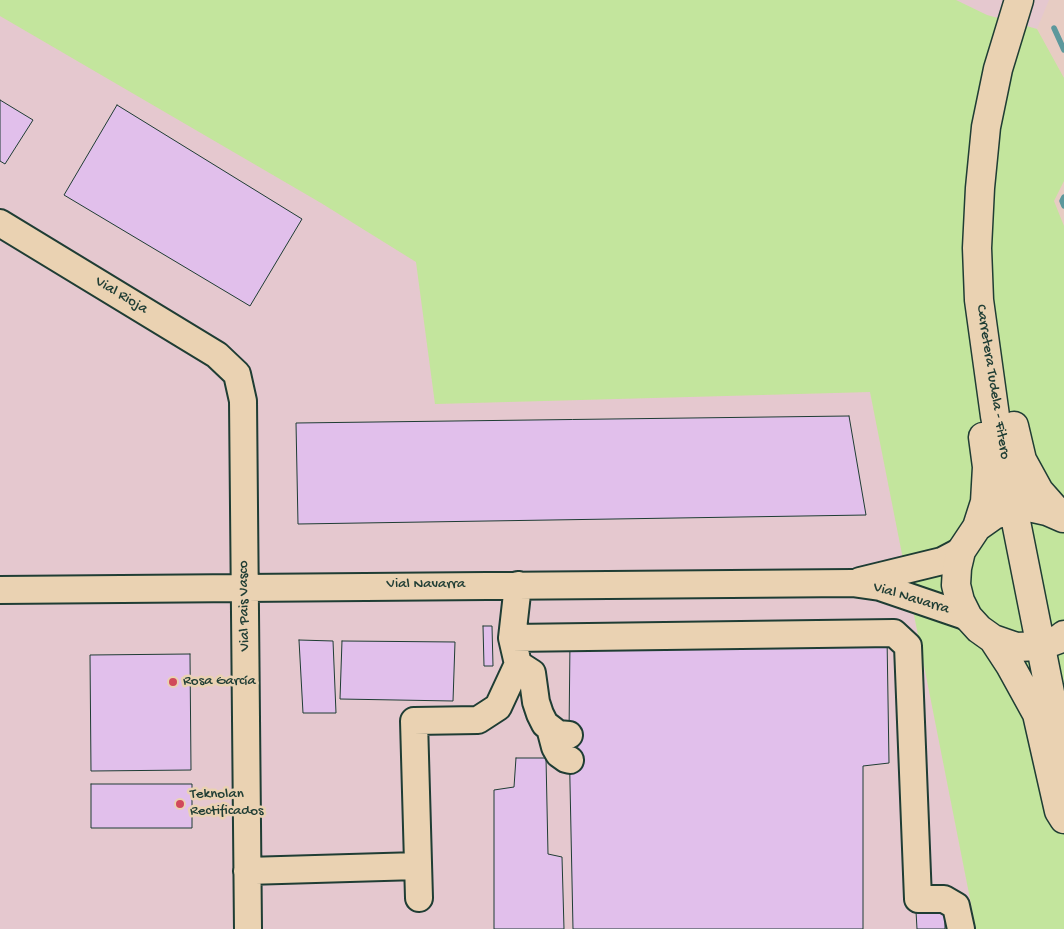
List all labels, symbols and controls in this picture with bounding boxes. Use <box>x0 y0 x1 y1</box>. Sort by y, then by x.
street label: Vial Rioja <box>91 273 151 319</box>
street label: Carretera Tudela - Fitero <box>971 303 1013 461</box>
street label: Vial Pais Vasco <box>235 560 255 652</box>
street label: Vial Navarra <box>387 576 465 594</box>
street label: Vial Navarra <box>871 579 951 619</box>
place label: Rosa García <box>183 673 256 691</box>
marker: Rosa García <box>167 676 179 688</box>
place label: Teknolan Rectificados <box>190 786 263 821</box>
marker: Teknolan Rectificados <box>174 798 186 810</box>

